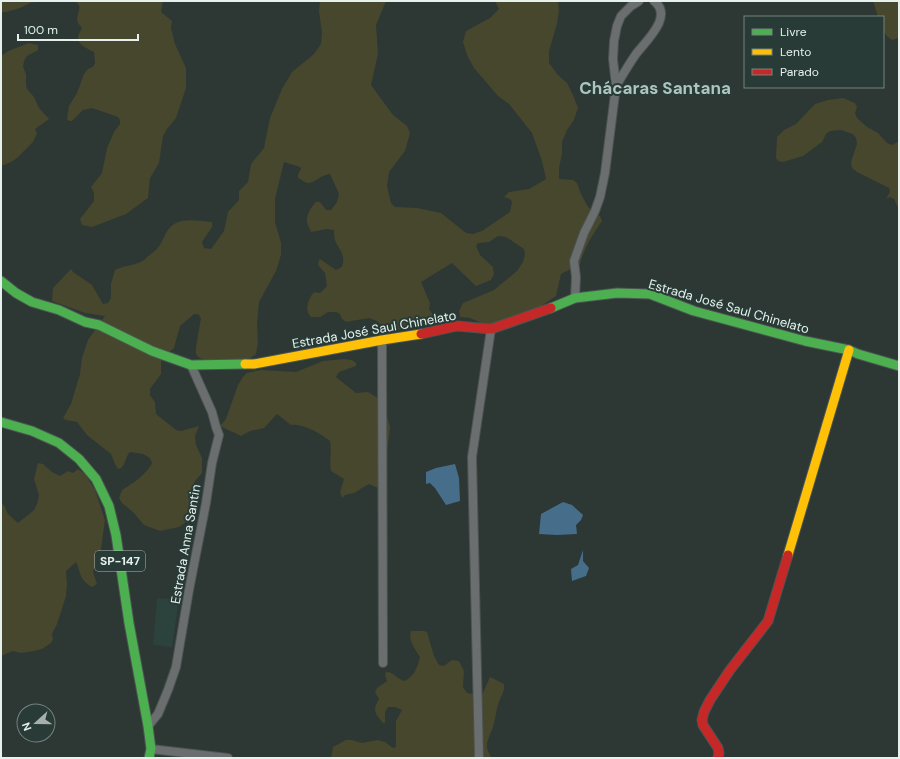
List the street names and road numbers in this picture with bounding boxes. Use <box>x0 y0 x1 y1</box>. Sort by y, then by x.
street label: Estrada José Saul Chinelato <box>647 275 811 338</box>
street label: Estrada José Saul Chinelato <box>291 307 458 352</box>
street label: Estrada Anna Santin <box>167 483 204 605</box>
road number: SP-147 <box>95 551 145 571</box>

